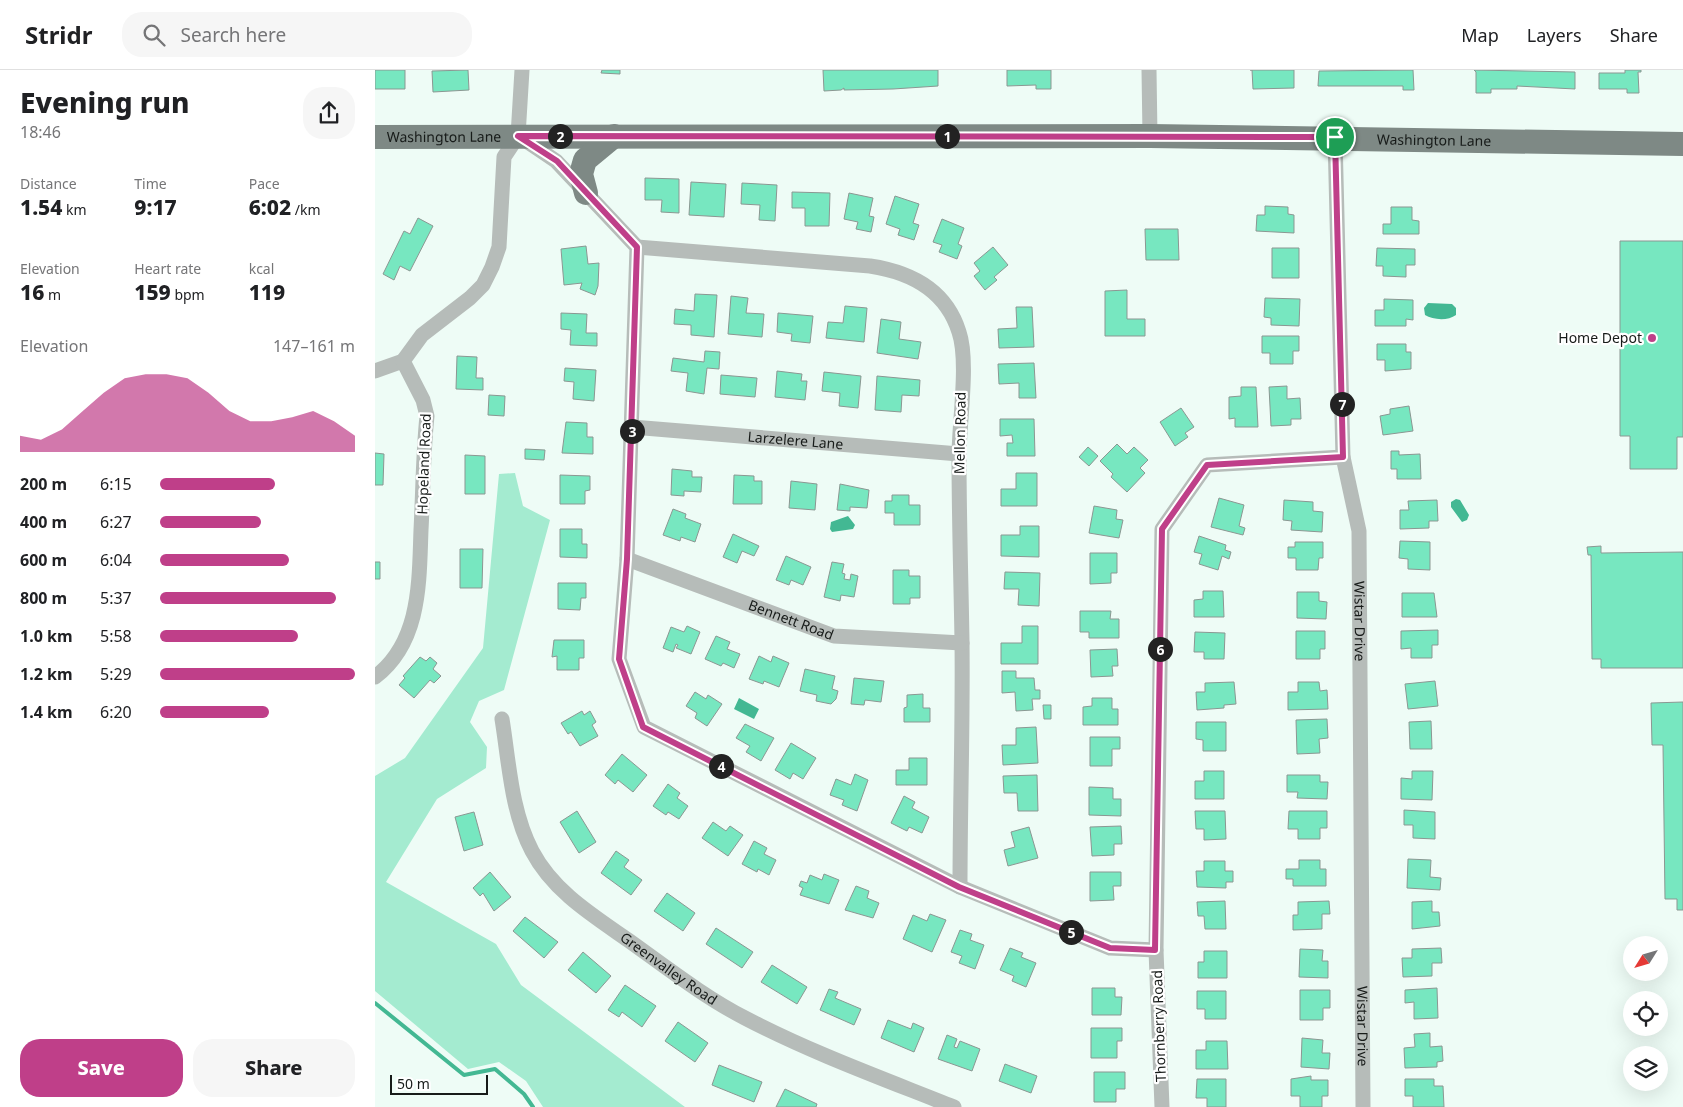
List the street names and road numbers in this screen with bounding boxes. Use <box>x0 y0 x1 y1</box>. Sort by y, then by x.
street label: Washington Lane <box>387 127 501 146</box>
street label: Washington Lane <box>1377 129 1491 150</box>
street label: Mellon Road <box>949 392 970 474</box>
street label: Hopeland Road <box>412 413 435 515</box>
street label: Larzelere Lane <box>747 427 844 453</box>
street label: Wistar Drive <box>1350 581 1370 662</box>
street label: Bennett Road <box>746 595 837 644</box>
street label: Greenvalley Road <box>617 927 721 1009</box>
street label: Thornberry Road <box>1147 970 1170 1082</box>
street label: Wistar Drive <box>1353 986 1373 1067</box>

